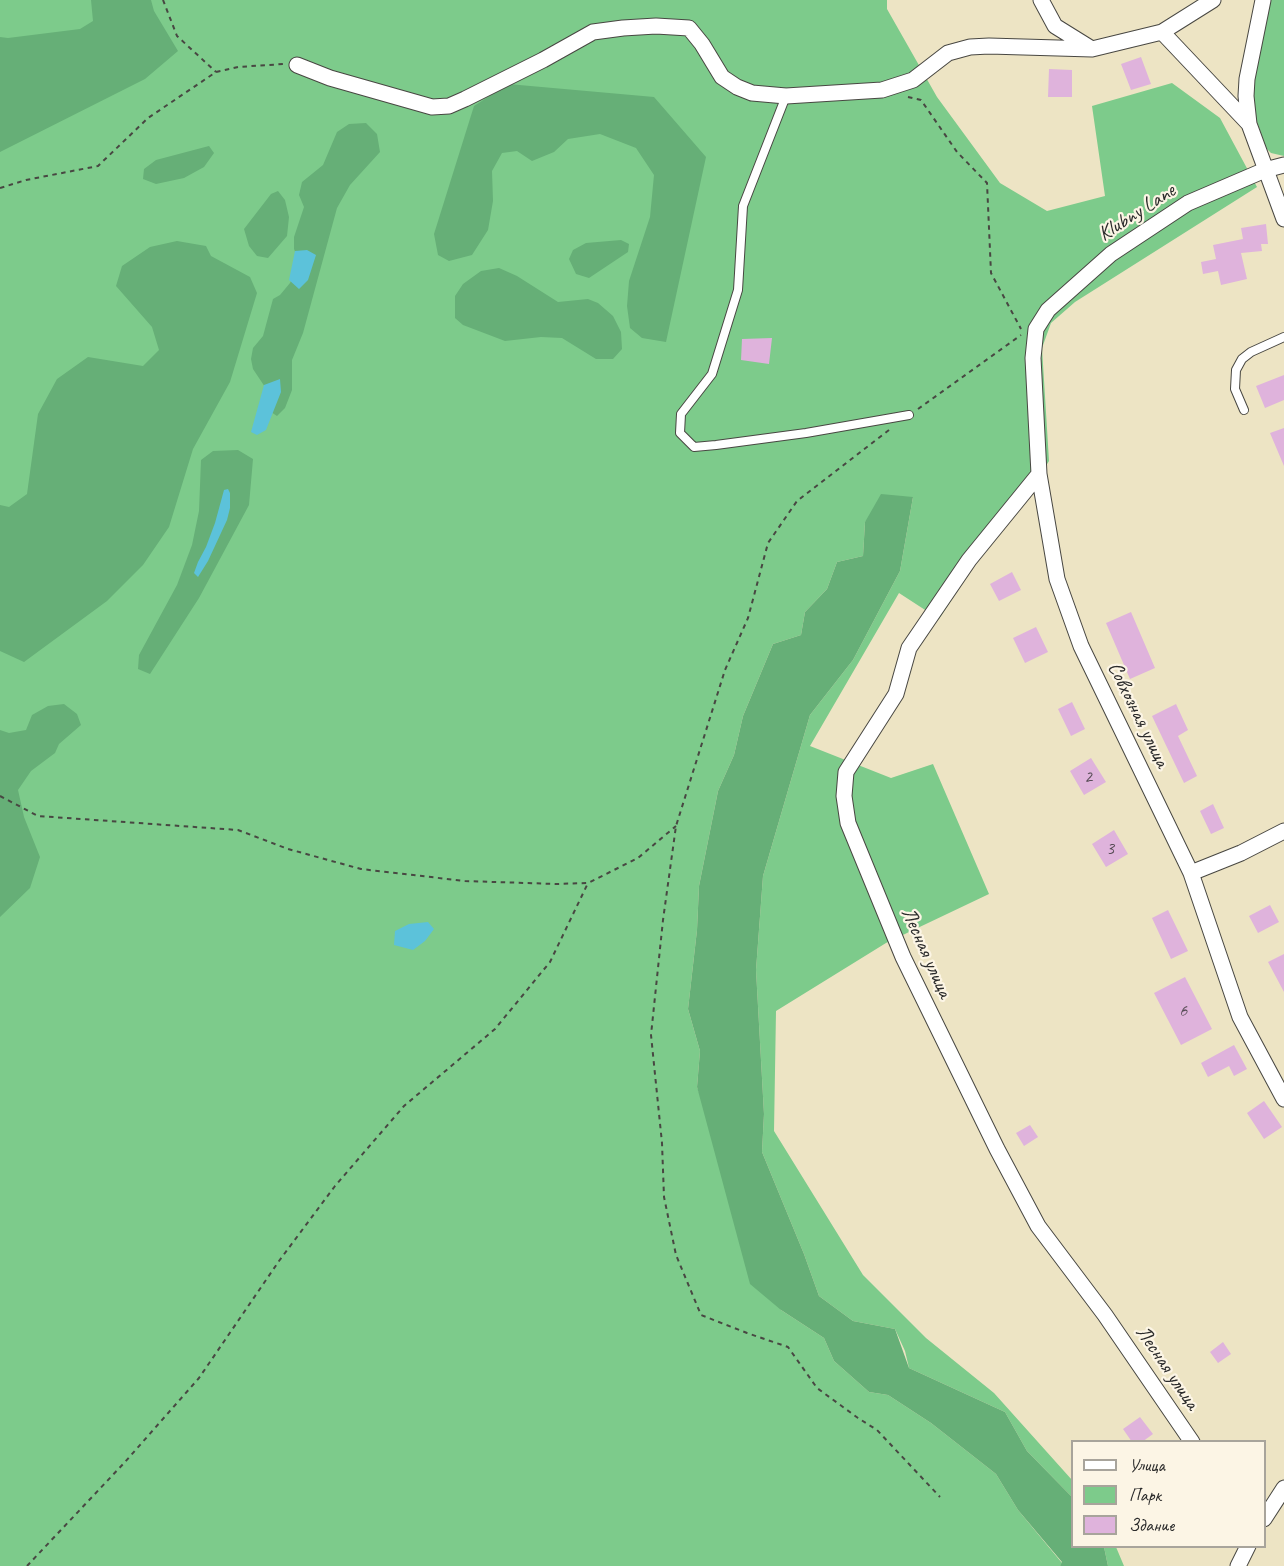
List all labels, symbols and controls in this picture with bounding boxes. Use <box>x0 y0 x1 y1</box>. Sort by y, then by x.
street label: Klubny Lane <box>1094 179 1180 247</box>
street label: Совхозная улица <box>1102 658 1174 772</box>
house number: 2 <box>1084 766 1092 788</box>
house number: 3 <box>1106 838 1114 860</box>
street label: Лесная улица <box>895 904 957 1002</box>
house number: 6 <box>1179 1000 1187 1022</box>
street label: Лесная улица <box>1130 1321 1204 1415</box>
legend <box>1071 1440 1266 1548</box>
text: Улица <box>1129 1454 1165 1476</box>
text: Парк <box>1129 1484 1161 1506</box>
text: Здание <box>1129 1514 1174 1536</box>

